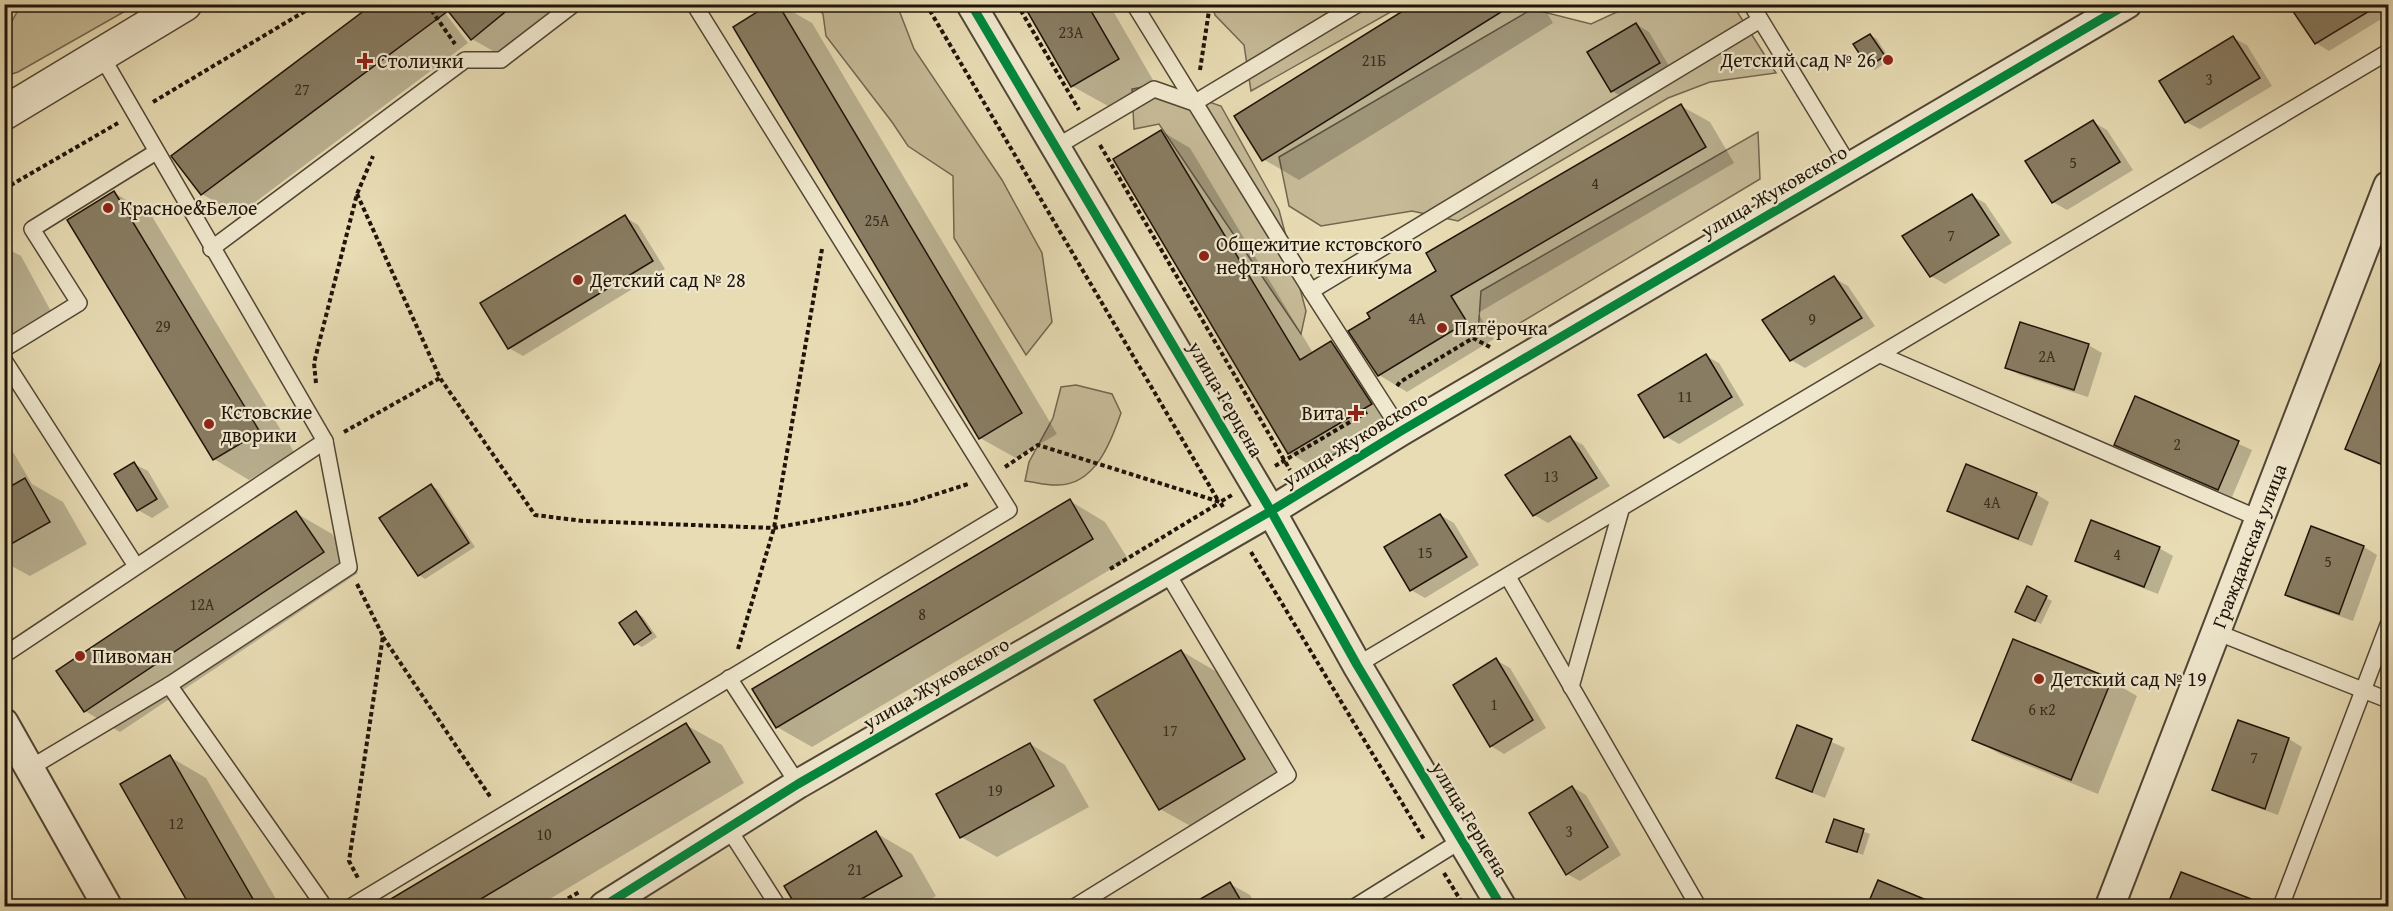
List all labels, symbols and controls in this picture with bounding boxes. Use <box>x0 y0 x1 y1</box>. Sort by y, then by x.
house number: 23А <box>1058 20 1084 44</box>
place label: Детский сад № 26 <box>1719 45 1876 74</box>
place label: Столички <box>377 46 464 75</box>
house number: 21Б <box>1362 48 1386 72</box>
marker: Детский сад № 26 <box>1881 53 1895 67</box>
marker: Столички <box>358 54 372 68</box>
house number: 3 <box>2205 67 2213 91</box>
house number: 27 <box>294 77 310 101</box>
street label: улица Жуковского <box>1694 137 1852 245</box>
house number: 5 <box>2069 150 2077 174</box>
house number: 4 <box>1591 171 1599 195</box>
place label: Красное&Белое <box>120 193 258 222</box>
marker: Красное&Белое <box>101 201 115 215</box>
house number: 25А <box>864 208 890 232</box>
house number: 7 <box>1947 223 1955 247</box>
place label: Общежитие кстовского нефтяного техникума <box>1216 229 1422 281</box>
marker: Общежитие кстовского нефтяного техникума <box>1197 249 1211 263</box>
place label: Детский сад № 28 <box>589 265 746 294</box>
marker: Детский сад № 28 <box>571 273 585 287</box>
house number: 4А <box>1408 306 1426 330</box>
house number: 9 <box>1808 307 1816 331</box>
place label: Пятёрочка <box>1454 313 1548 342</box>
house number: 29 <box>155 314 171 338</box>
marker: Пятёрочка <box>1435 321 1449 335</box>
street label: улица Герцена <box>1181 334 1272 463</box>
house number: 2А <box>2038 344 2056 368</box>
street label: улица Жуковского <box>1276 384 1433 494</box>
house number: 11 <box>1677 384 1693 408</box>
place label: Кстовские дворики <box>221 397 312 449</box>
place label: Вита <box>1302 398 1344 427</box>
marker: Вита <box>1349 406 1363 420</box>
marker: Кстовские дворики <box>202 417 216 431</box>
house number: 2 <box>2173 432 2181 456</box>
street label: Гражданская улица <box>2204 459 2294 632</box>
house number: 13 <box>1543 464 1559 488</box>
house number: 4А <box>1983 490 2001 514</box>
house number: 15 <box>1417 540 1433 564</box>
house number: 4 <box>2113 542 2121 566</box>
house number: 5 <box>2324 549 2332 573</box>
house number: 12А <box>189 592 215 616</box>
house number: 8 <box>918 602 926 626</box>
street label: улица Жуковского <box>856 629 1014 737</box>
place label: Пивоман <box>92 641 173 670</box>
marker: Пивоман <box>73 649 87 663</box>
place label: Детский сад № 19 <box>2050 664 2207 693</box>
marker: Детский сад № 19 <box>2032 672 2046 686</box>
house number: 1 <box>1490 692 1498 716</box>
house number: 6 к2 <box>2028 697 2056 721</box>
house number: 17 <box>1162 718 1178 742</box>
house number: 7 <box>2250 745 2258 769</box>
street label: улица Герцена <box>1424 755 1517 882</box>
house number: 19 <box>987 778 1003 802</box>
house number: 12 <box>168 811 184 835</box>
house number: 3 <box>1565 819 1573 843</box>
house number: 10 <box>536 822 552 846</box>
house number: 21 <box>847 857 863 881</box>

